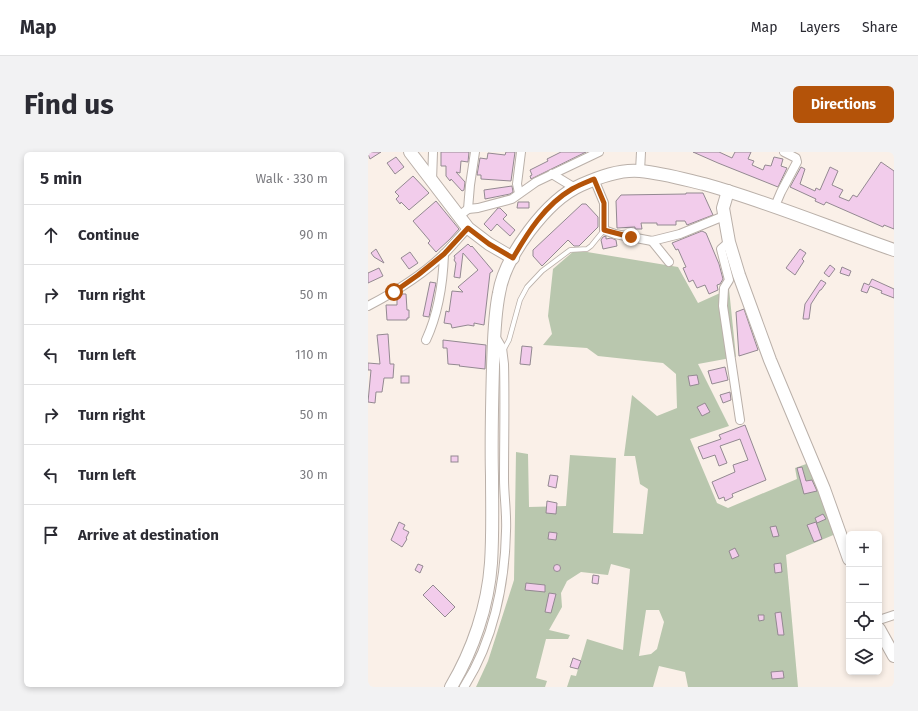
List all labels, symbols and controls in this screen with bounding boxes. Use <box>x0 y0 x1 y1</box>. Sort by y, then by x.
text: Map <box>20 16 57 39</box>
text: Map <box>751 19 777 36</box>
text: Layers <box>799 19 840 36</box>
text: Share <box>862 19 898 36</box>
button: Directions <box>793 86 894 123</box>
text: Find us <box>24 88 114 121</box>
text: 5 min <box>40 168 82 189</box>
text: Walk · 330 m <box>255 171 328 186</box>
icon: ahead <box>40 224 62 246</box>
text: Continue <box>78 226 139 244</box>
text: 90 m <box>299 227 328 242</box>
route end <box>622 228 640 246</box>
route start <box>385 283 403 301</box>
icon: right <box>40 284 62 306</box>
text: Turn right <box>78 286 145 304</box>
text: 50 m <box>300 287 328 302</box>
icon: left <box>40 344 62 366</box>
text: Turn left <box>78 346 136 364</box>
text: 110 m <box>295 347 328 362</box>
icon: right <box>40 404 62 426</box>
text: Turn right <box>78 406 145 424</box>
text: 50 m <box>300 407 328 422</box>
icon: left <box>40 464 62 486</box>
text: Turn left <box>78 466 136 484</box>
text: 30 m <box>300 467 328 482</box>
icon: arrive <box>40 524 62 546</box>
text: Arrive at destination <box>78 526 219 544</box>
map controls <box>846 531 882 675</box>
button: + <box>846 531 882 567</box>
button: − <box>846 567 882 603</box>
button: locate <box>846 603 882 639</box>
button: layers <box>846 639 882 675</box>

